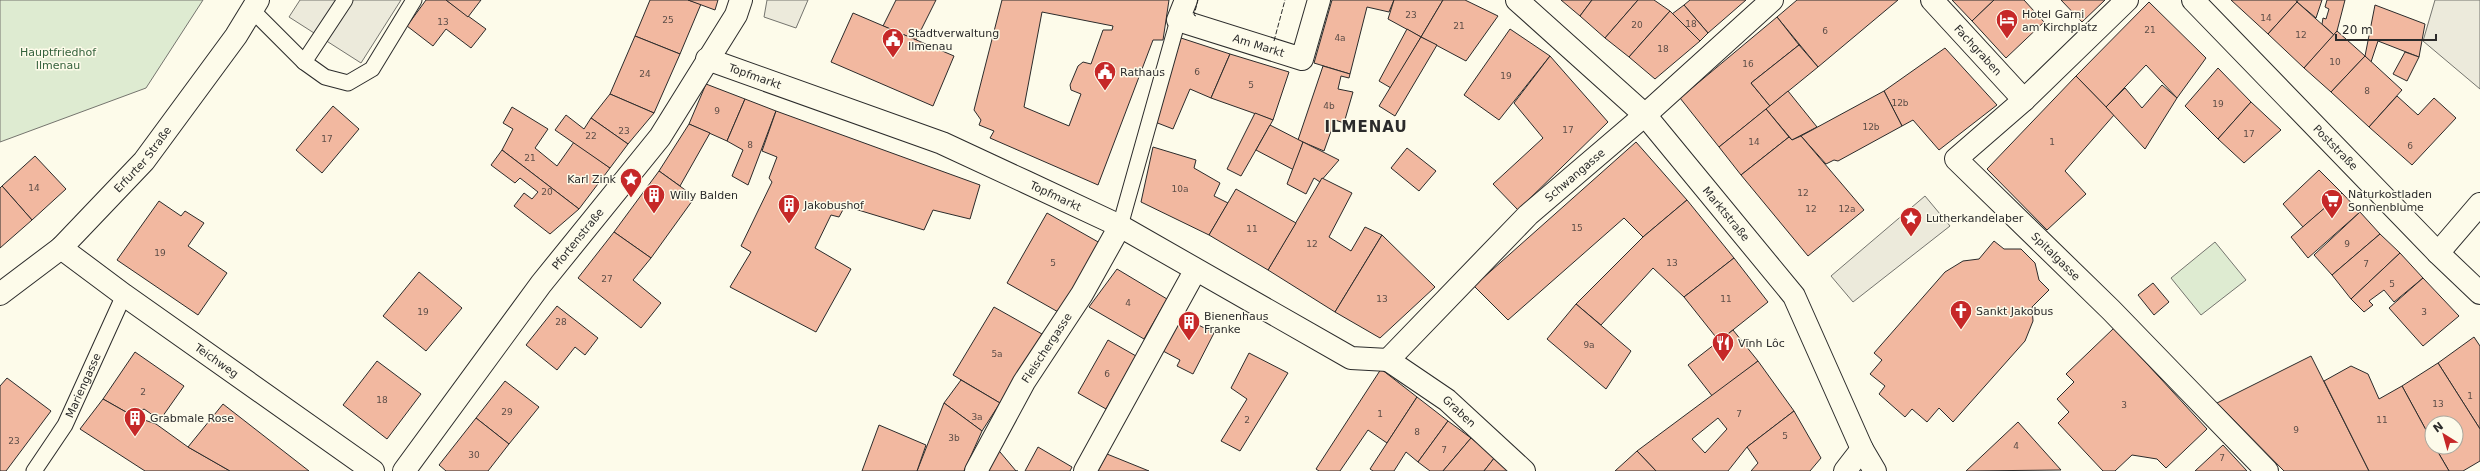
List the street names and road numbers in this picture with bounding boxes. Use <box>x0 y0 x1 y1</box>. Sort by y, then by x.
street label: Fachgraben <box>1951 22 2004 78</box>
street label: Am Markt <box>1231 32 1286 60</box>
street label: Topfmarkt <box>726 61 784 92</box>
street label: Poststraße <box>2310 122 2360 173</box>
street label: Erfurter Straße <box>111 124 174 195</box>
street label: Schwangasse <box>1542 146 1608 205</box>
street label: Topfmarkt <box>1027 178 1084 214</box>
street label: Marktstraße <box>1700 184 1752 244</box>
street label: Pfortenstraße <box>549 206 607 272</box>
street label: Spitalgasse <box>2028 230 2083 283</box>
street label: Fleischergasse <box>1019 311 1075 386</box>
street label: Teichweg <box>191 340 241 381</box>
street label: Mariengasse <box>63 351 104 420</box>
street label: Graben <box>1440 393 1478 430</box>

